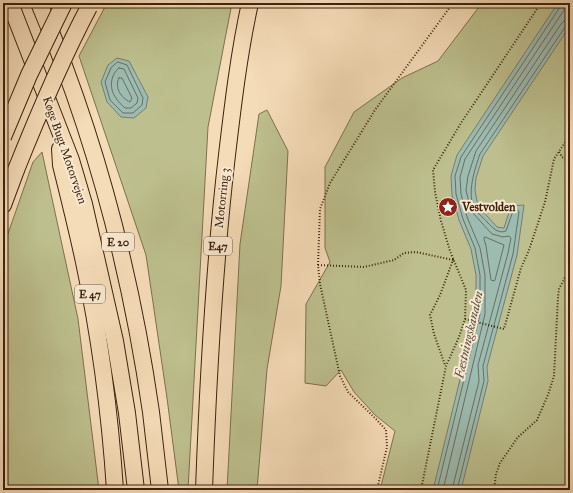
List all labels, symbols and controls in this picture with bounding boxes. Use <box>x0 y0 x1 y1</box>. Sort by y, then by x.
street label: Køge Bugt Motorvejen <box>39 94 90 206</box>
street label: Motorring 3 <box>212 167 233 229</box>
place icon: Vestvolden <box>437 196 459 218</box>
place label: Vestvolden <box>461 200 516 214</box>
road number: E 20 <box>102 233 134 251</box>
road number: E47 <box>204 237 232 255</box>
road number: E 47 <box>75 285 105 303</box>
water label: Fæstningskanalen <box>451 290 487 381</box>

